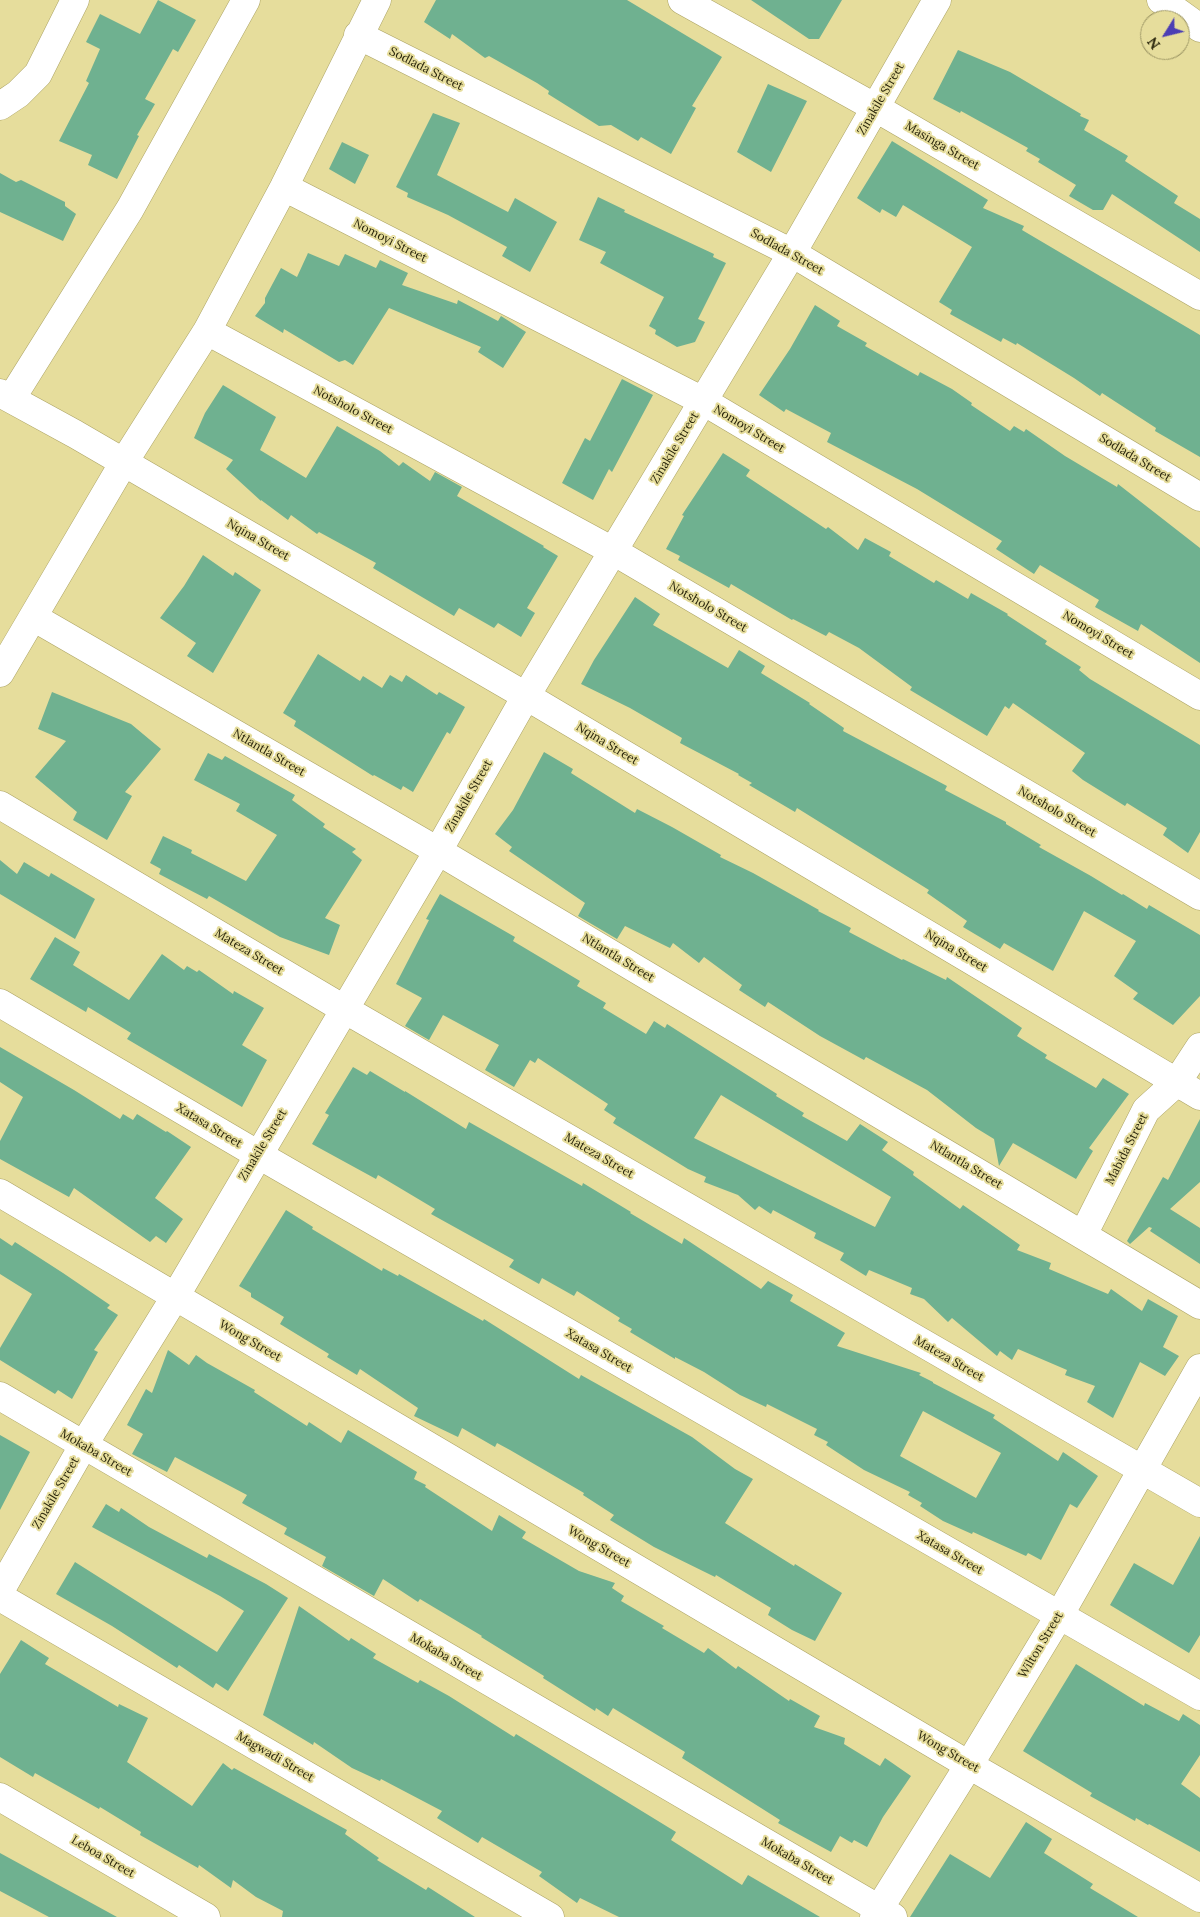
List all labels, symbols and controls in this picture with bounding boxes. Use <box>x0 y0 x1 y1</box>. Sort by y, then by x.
north arrow <box>1140 10 1190 60</box>
text: N <box>1143 34 1164 53</box>
street label: Sodlada Street <box>387 44 465 94</box>
street label: Zinakile Street <box>855 60 907 138</box>
street label: Masinga Street <box>902 119 982 173</box>
street label: Nomoyi Street <box>351 216 429 266</box>
street label: Sodlada Street <box>748 226 826 278</box>
street label: Notsholo Street <box>311 383 395 437</box>
street label: Nomoyi Street <box>711 402 787 456</box>
street label: Zinakile Street <box>648 410 702 486</box>
street label: Sodlada Street <box>1097 431 1173 485</box>
street label: Nqina Street <box>224 516 292 564</box>
street label: Notsholo Street <box>666 579 750 635</box>
street label: Nomoyi Street <box>1060 608 1136 662</box>
street label: Nqina Street <box>573 720 641 768</box>
street label: Ntlantla Street <box>230 726 308 780</box>
street label: Zinakile Street <box>443 757 495 835</box>
street label: Notsholo Street <box>1015 784 1099 840</box>
street label: Mateza Street <box>212 926 286 978</box>
street label: Nqina Street <box>922 927 990 975</box>
street label: Ntlantla Street <box>579 931 657 985</box>
street label: Xatasa Street <box>174 1101 244 1151</box>
street label: Zinakile Street <box>236 1107 290 1183</box>
street label: Mabida Street <box>1103 1111 1151 1187</box>
street label: Mateza Street <box>562 1130 636 1182</box>
street label: Ntlantla Street <box>927 1138 1005 1192</box>
street label: Wong Street <box>216 1317 284 1365</box>
street label: Xatasa Street <box>563 1326 635 1376</box>
street label: Mateza Street <box>912 1333 986 1385</box>
street label: Mokaba Street <box>57 1427 135 1479</box>
street label: Zinakile Street <box>30 1454 82 1532</box>
street label: Wong Street <box>565 1523 633 1571</box>
street label: Xatasa Street <box>914 1528 986 1578</box>
street label: Wilton Street <box>1016 1609 1066 1681</box>
street label: Mokaba Street <box>407 1631 485 1683</box>
street label: Wong Street <box>914 1728 982 1776</box>
street label: Magwadi Street <box>234 1729 316 1785</box>
street label: Leboa Street <box>69 1833 137 1881</box>
street label: Mokaba Street <box>758 1835 836 1887</box>

